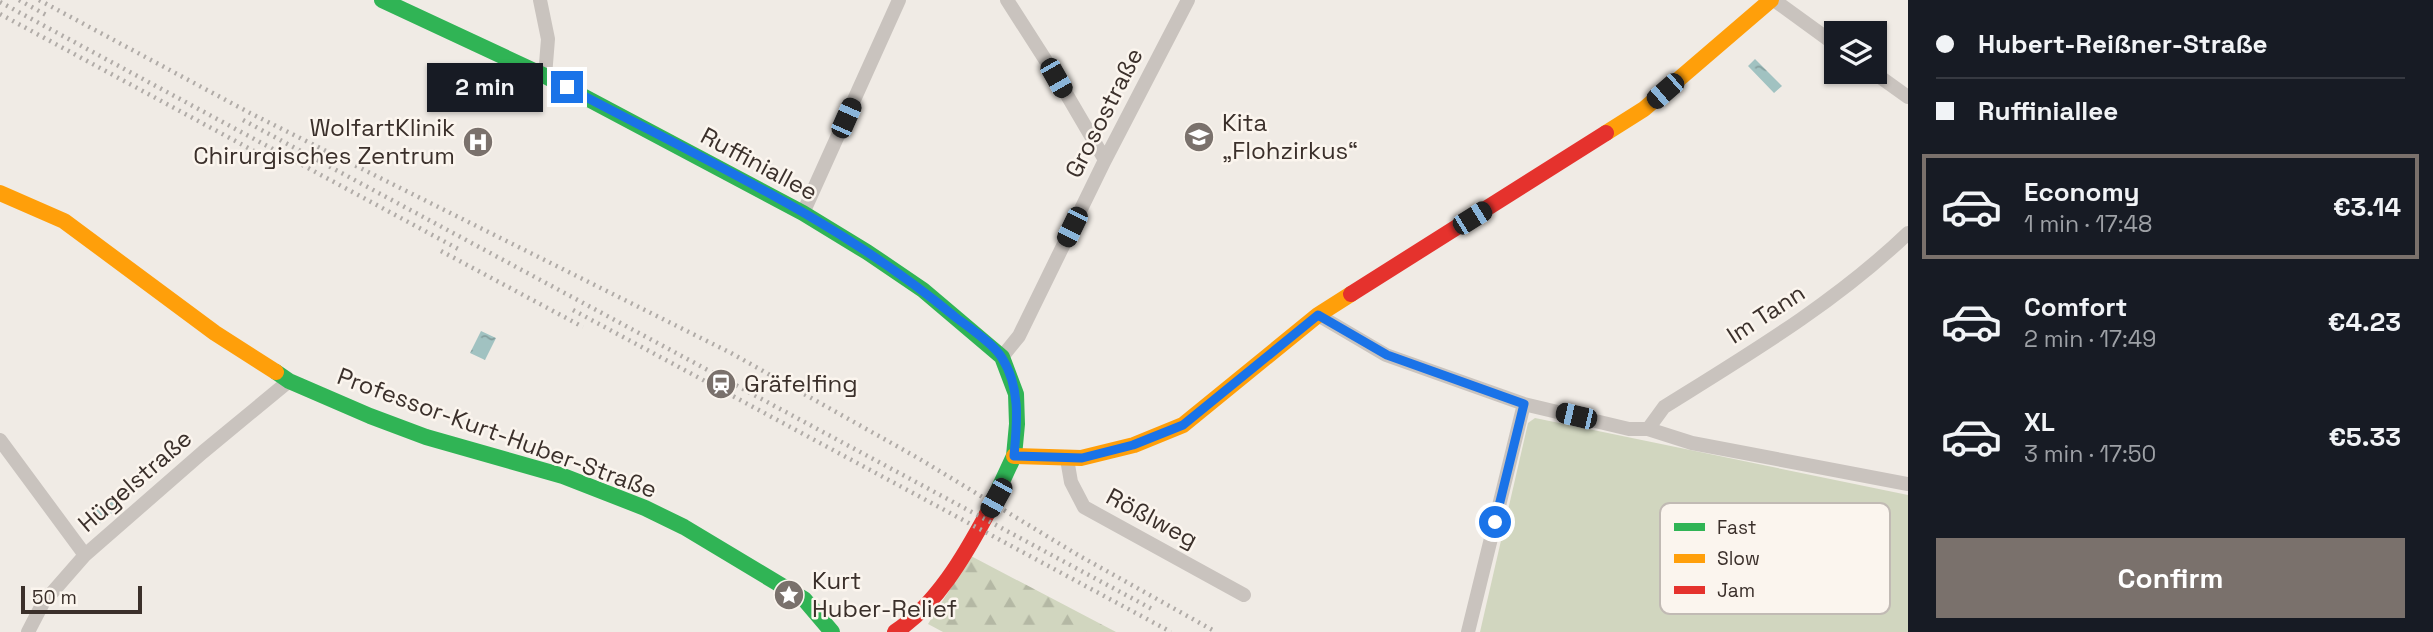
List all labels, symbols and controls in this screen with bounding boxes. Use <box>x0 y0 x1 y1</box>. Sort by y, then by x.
map controls <box>1824 21 1887 84</box>
button: layers <box>1824 21 1887 84</box>
text: Hubert-Reißner-Straße <box>1978 27 2268 61</box>
street label: Grosostraße <box>1058 43 1150 183</box>
car <box>1037 55 1076 101</box>
callout: 2 min <box>427 62 542 112</box>
car <box>1643 69 1688 113</box>
route end <box>551 71 583 103</box>
text: 2 min <box>455 72 515 102</box>
text: Ruffiniallee <box>1978 94 2118 128</box>
car <box>828 95 865 141</box>
place label: Kita „Flohzirkus“ <box>1222 107 1358 166</box>
place label: WolfartKlinik Chirurgisches Zentrum <box>193 112 455 171</box>
street label: Ruffiniallee <box>695 120 823 207</box>
school or university icon: Kita „Flohzirkus“ <box>1182 120 1216 154</box>
hospital icon: WolfartKlinik Chirurgisches Zentrum <box>461 125 495 159</box>
icon: car <box>1940 175 2003 238</box>
text: Economy <box>2024 175 2140 209</box>
text: €3.14 <box>2333 190 2401 224</box>
car <box>1449 198 1496 238</box>
car <box>1054 204 1091 250</box>
text: 1 min · 17:48 <box>2024 209 2152 239</box>
street label: Im Tann <box>1721 277 1811 350</box>
icon: car <box>1940 290 2003 353</box>
text: Comfort <box>2024 290 2127 324</box>
text: €4.23 <box>2328 305 2401 339</box>
text: 2 min · 17:49 <box>2024 324 2156 354</box>
street label: Professor-Kurt-Huber-Straße <box>333 360 661 505</box>
station icon: Gräfelfing <box>704 367 738 401</box>
place label: Gräfelfing <box>744 368 858 399</box>
car <box>1554 401 1599 431</box>
icon: car <box>1940 405 2003 468</box>
text: XL <box>2024 405 2055 439</box>
text: €5.33 <box>2328 420 2401 454</box>
street label: Hügelstraße <box>71 423 198 539</box>
text: 3 min · 17:50 <box>2024 439 2156 469</box>
car <box>977 475 1016 521</box>
street label: Rößlweg <box>1101 481 1203 555</box>
legend <box>1660 503 1890 614</box>
route start <box>1479 506 1511 538</box>
text: Fast <box>1717 515 1757 540</box>
button: Confirm <box>1936 538 2405 618</box>
text: Slow <box>1717 546 1760 571</box>
place label: Kurt Huber-Relief <box>812 565 957 624</box>
place icon: Kurt Huber-Relief <box>772 578 806 612</box>
text: Jam <box>1717 578 1755 603</box>
scale bar <box>21 583 142 615</box>
text: 50 m <box>32 585 77 610</box>

